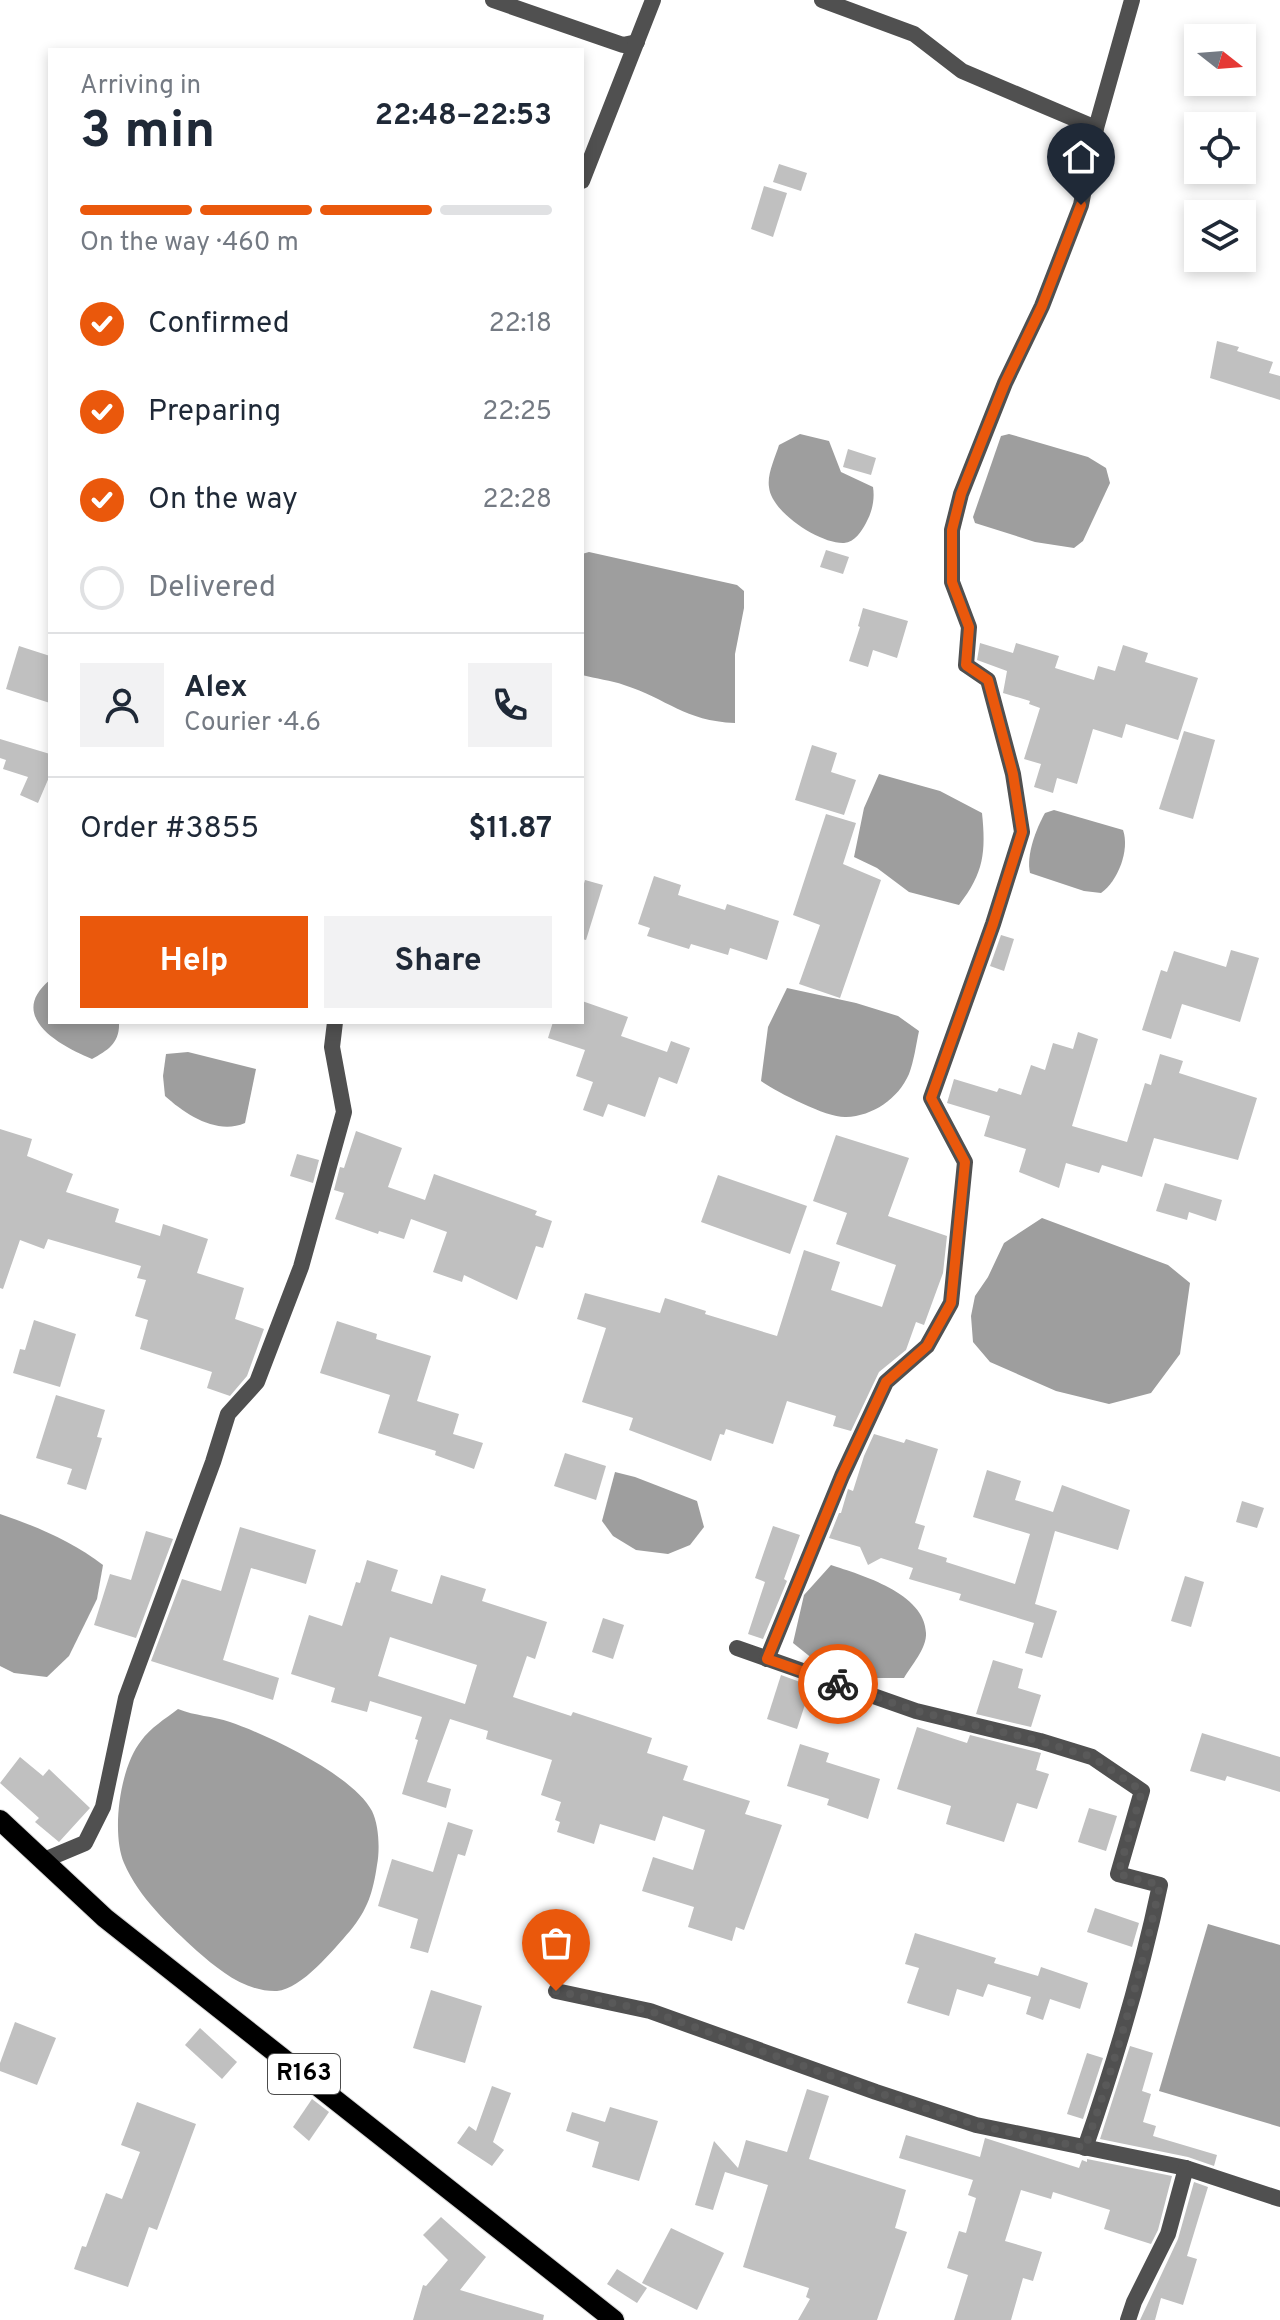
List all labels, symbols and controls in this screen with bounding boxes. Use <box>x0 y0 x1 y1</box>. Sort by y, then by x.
north arrow <box>1184 24 1256 96</box>
map controls <box>1184 24 1256 272</box>
text: Arriving in <box>80 70 201 103</box>
text: 22:48–22:53 <box>375 98 552 135</box>
text: 3 min <box>80 100 215 166</box>
button: locate <box>1184 112 1256 184</box>
pin <box>1047 123 1115 205</box>
icon: home <box>1059 135 1103 179</box>
button: layers <box>1184 200 1256 272</box>
text: On the way · 460 m <box>80 227 299 260</box>
icon: check <box>80 302 124 346</box>
text: Confirmed <box>148 306 290 343</box>
text: 22:18 <box>489 308 552 341</box>
icon: check <box>80 390 124 434</box>
text: Preparing <box>148 394 281 431</box>
text: 22:25 <box>482 396 552 429</box>
icon: check <box>80 478 124 522</box>
text: On the way <box>148 482 298 519</box>
text: 22:28 <box>483 484 552 517</box>
text: Delivered <box>148 570 276 607</box>
button: person <box>80 663 164 747</box>
button: phone <box>468 663 552 747</box>
text: Alex <box>184 670 248 707</box>
text: Courier · 4.6 <box>184 707 321 740</box>
text: Order #3855 <box>80 811 259 848</box>
text: $11.87 <box>468 811 552 848</box>
button: Help <box>80 916 308 1008</box>
button: Share <box>324 916 552 1008</box>
courier <box>798 1644 878 1724</box>
icon: bike <box>816 1662 860 1706</box>
pin <box>522 1909 590 1991</box>
icon: bag <box>534 1921 578 1965</box>
road number: R163 <box>268 2054 340 2094</box>

